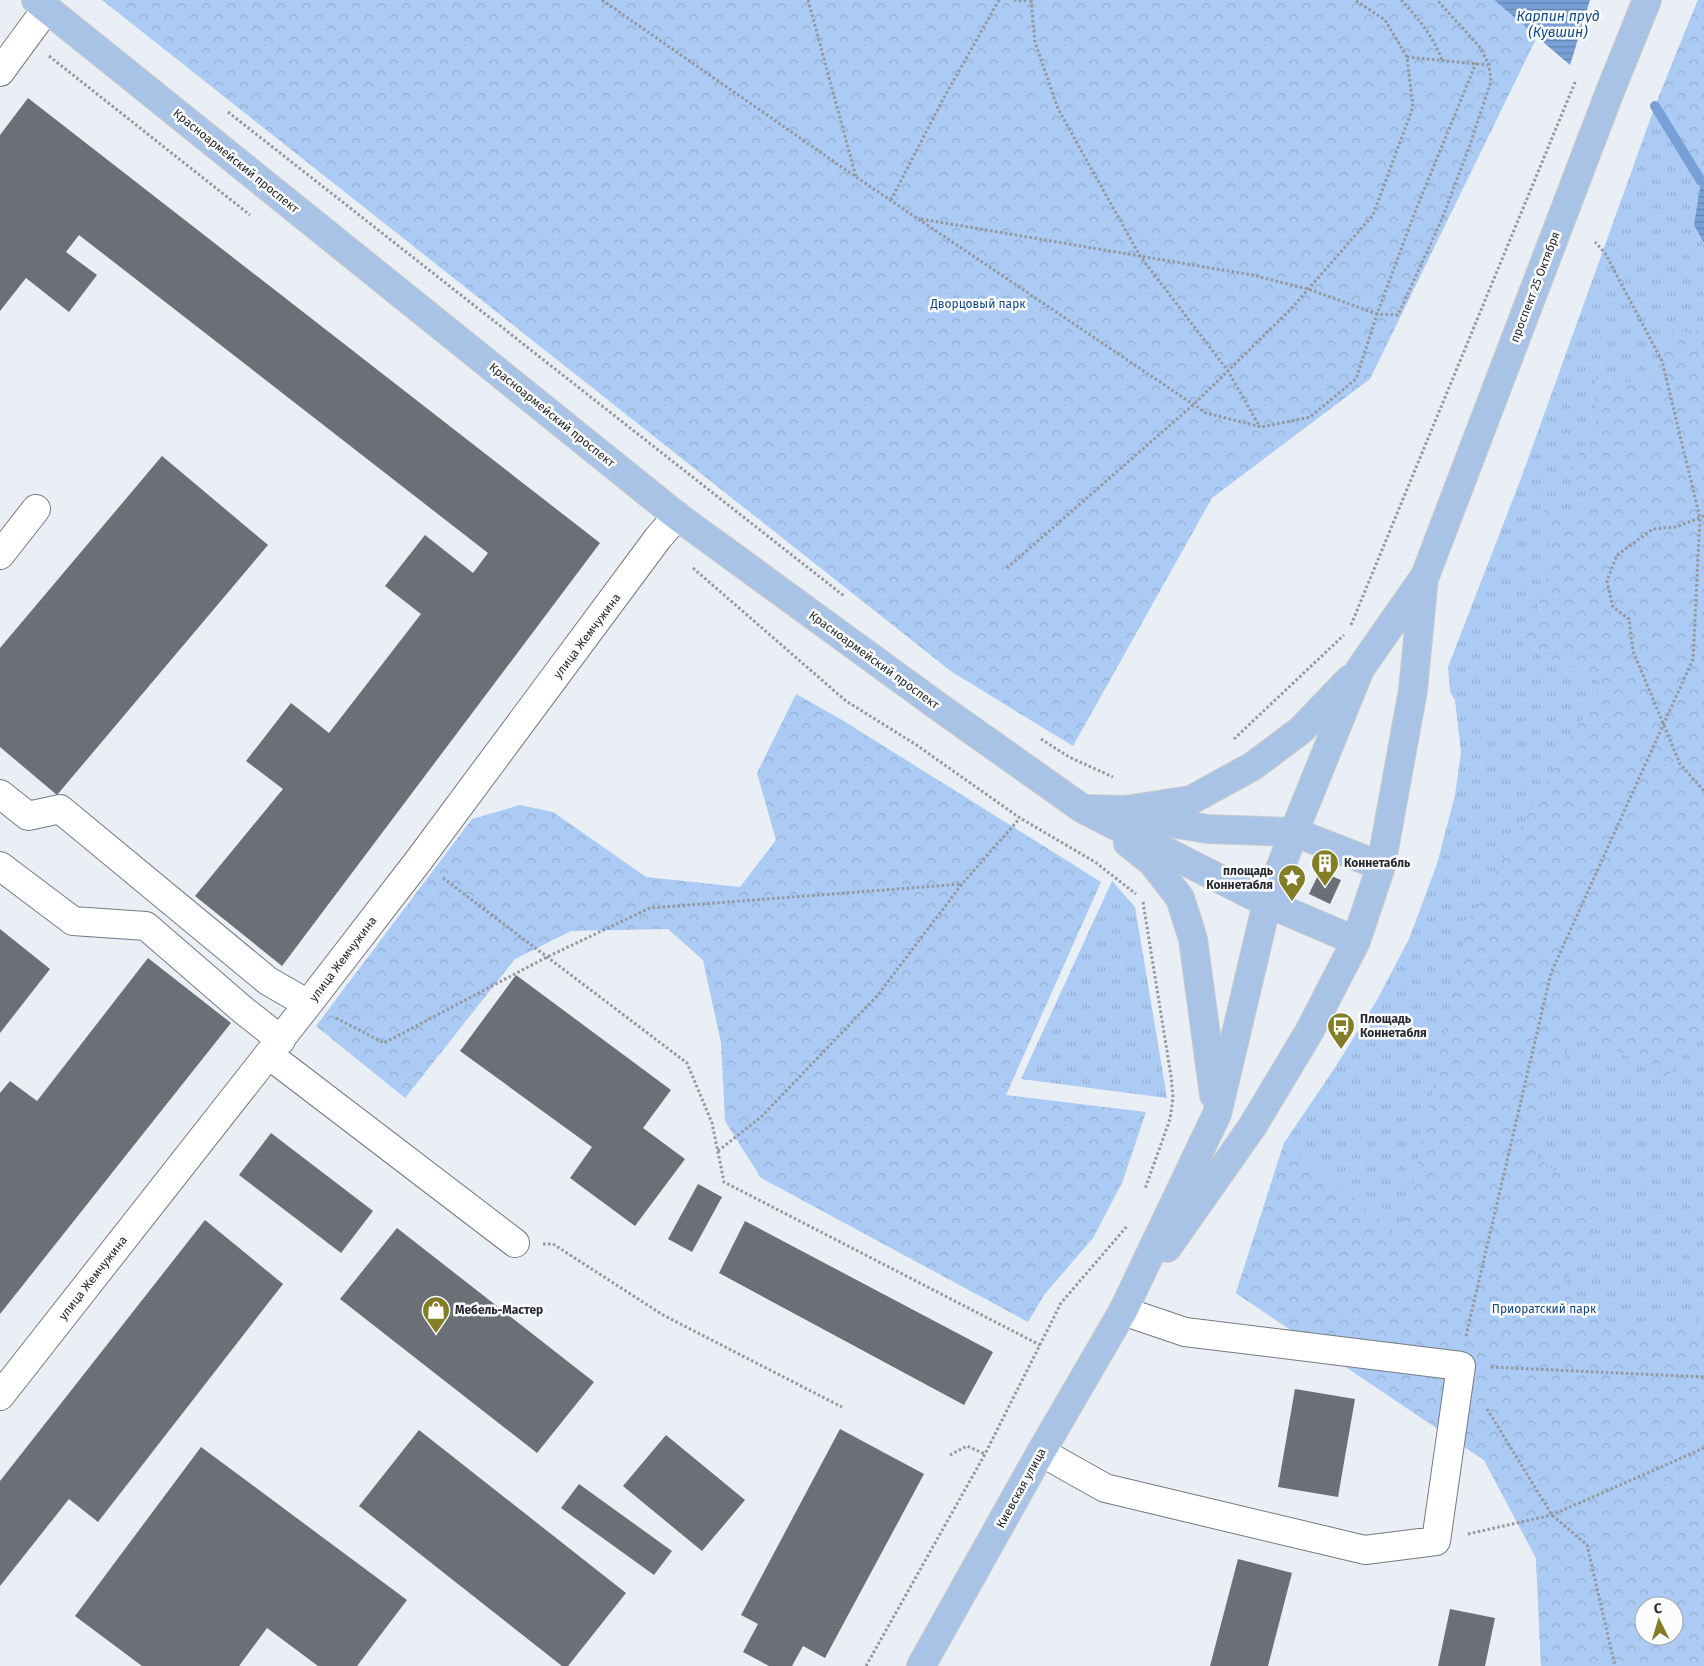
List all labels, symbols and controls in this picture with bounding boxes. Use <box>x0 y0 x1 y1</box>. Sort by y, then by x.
water label: Карпин пруд (Кувшин) <box>1516 8 1600 41</box>
street label: Красноармейский проспект <box>170 106 302 216</box>
street label: проспект 25 Октября <box>1507 230 1563 344</box>
park label: Дворцовый парк <box>929 297 1026 311</box>
street label: Красноармейский проспект <box>486 360 618 470</box>
street label: улица Жемчужина <box>550 591 624 681</box>
street label: Красноармейский проспект <box>806 608 942 712</box>
building icon: Коннетабль <box>1310 848 1340 887</box>
place label: Коннетабль <box>1344 856 1411 870</box>
place icon: площадь Коннетабля <box>1277 863 1307 902</box>
place label: площадь Коннетабля <box>1206 864 1274 892</box>
street label: улица Жемчужина <box>306 914 380 1004</box>
bus stop icon: Площадь Коннетабля <box>1326 1011 1356 1050</box>
place label: Площадь Коннетабля <box>1360 1012 1427 1040</box>
street label: улица Жемчужина <box>56 1233 130 1323</box>
shop icon: Мебель-Мастер <box>421 1295 451 1334</box>
park label: Приоратский парк <box>1492 1302 1597 1316</box>
place label: Мебель-Мастер <box>455 1303 543 1317</box>
street label: Киевская улица <box>993 1446 1049 1530</box>
north arrow <box>1634 1596 1684 1646</box>
text: С <box>1653 1600 1663 1617</box>

